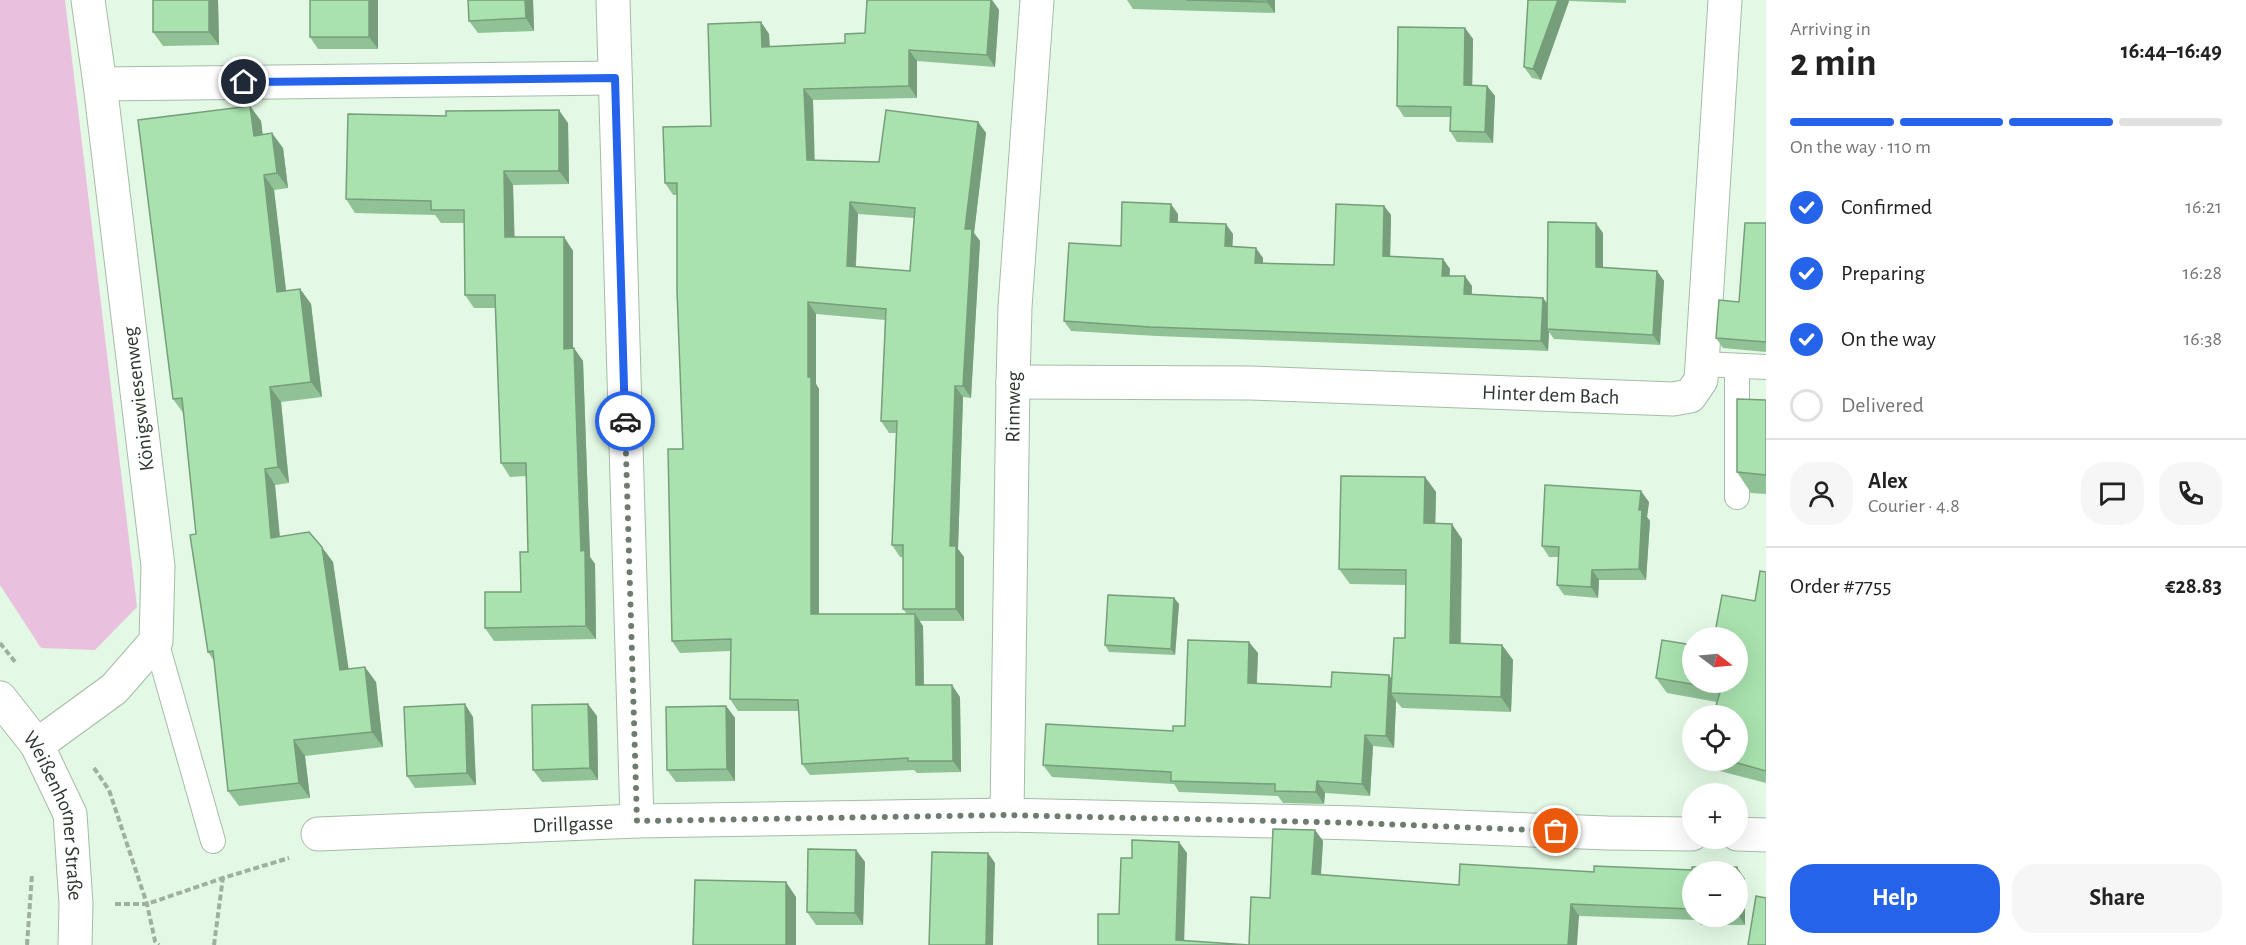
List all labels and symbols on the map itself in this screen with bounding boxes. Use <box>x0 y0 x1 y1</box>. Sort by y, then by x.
pin <box>218 56 269 107</box>
street label: Königswiesenweg <box>119 325 158 472</box>
street label: Rinnweg <box>1002 370 1024 443</box>
street label: Hinter dem Bach <box>1482 382 1620 408</box>
courier <box>595 391 655 451</box>
north arrow <box>1682 627 1748 693</box>
street label: Weißenhorner Straße <box>19 727 86 901</box>
pin <box>1530 805 1581 856</box>
street label: Drillgasse <box>532 812 614 836</box>

